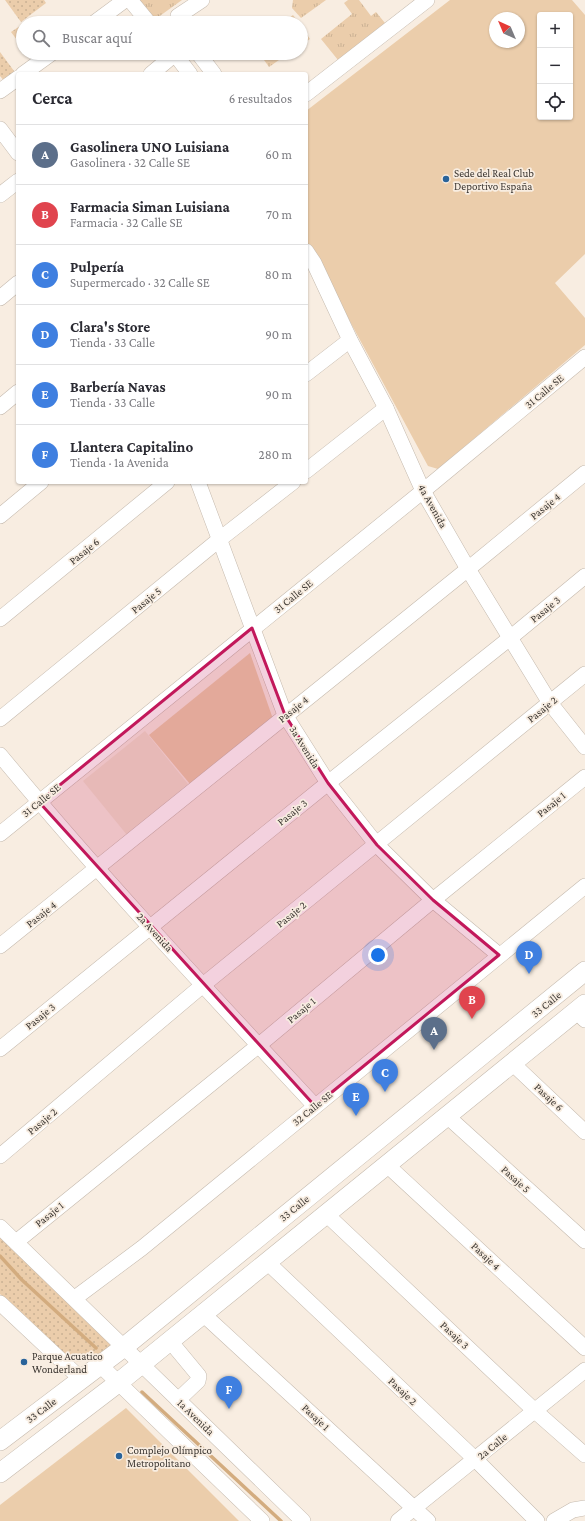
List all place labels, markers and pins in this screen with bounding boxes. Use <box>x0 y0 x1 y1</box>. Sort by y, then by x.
place label: Sede del Real Club Deportivo España <box>454 167 534 193</box>
marker: Sede del Real Club Deportivo España <box>441 174 451 184</box>
pin: D <box>516 941 542 974</box>
pin: B <box>459 986 485 1019</box>
pin: A <box>421 1017 447 1050</box>
pin: C <box>372 1059 398 1092</box>
pin: E <box>343 1083 369 1116</box>
place label: Parque Acuatico Wonderland <box>32 1350 103 1375</box>
marker: Parque Acuatico Wonderland <box>19 1357 29 1367</box>
pin: F <box>216 1376 242 1409</box>
place label: Complejo Olímpico Metropolitano <box>127 1444 213 1470</box>
marker: Complejo Olímpico Metropolitano <box>114 1451 124 1461</box>

